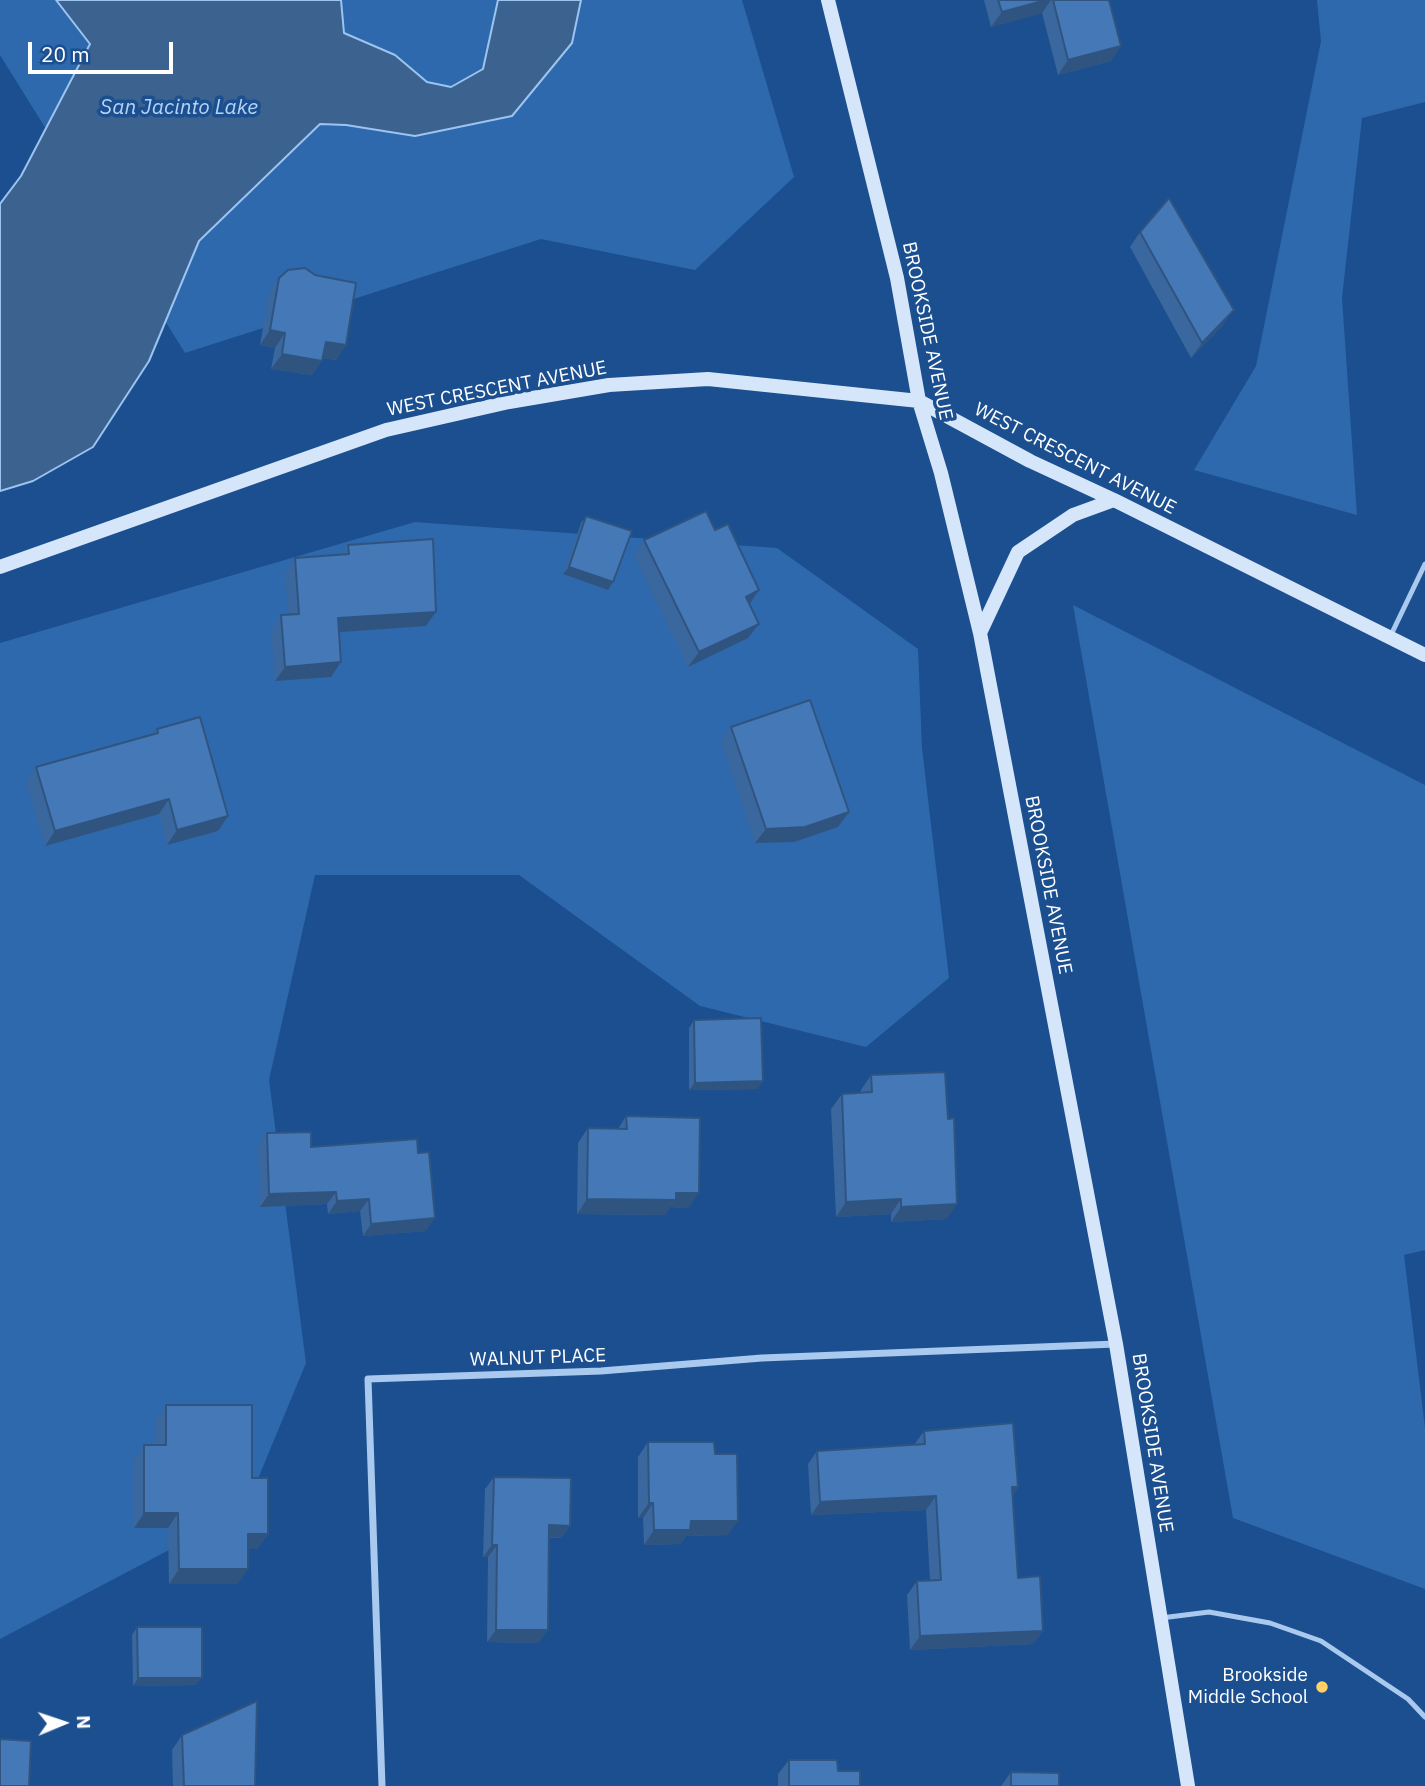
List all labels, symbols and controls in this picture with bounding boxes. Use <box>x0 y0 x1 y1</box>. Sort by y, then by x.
scale bar <box>32 28 177 72</box>
text: 20 m <box>41 40 90 68</box>
water label: San Jacinto Lake <box>100 95 258 121</box>
street label: BROOKSIDE AVENUE <box>897 240 957 422</box>
street label: WEST CRESCENT AVENUE <box>385 357 609 421</box>
street label: WEST CRESCENT AVENUE <box>970 398 1180 520</box>
street label: BROOKSIDE AVENUE <box>1019 794 1077 976</box>
street label: WALNUT PLACE <box>469 1344 607 1372</box>
street label: BROOKSIDE AVENUE <box>1127 1352 1177 1534</box>
place label: Brookside Middle School <box>1188 1665 1308 1709</box>
marker: Brookside Middle School <box>1314 1679 1330 1695</box>
north arrow <box>28 1688 98 1758</box>
text: N <box>72 1715 96 1730</box>

